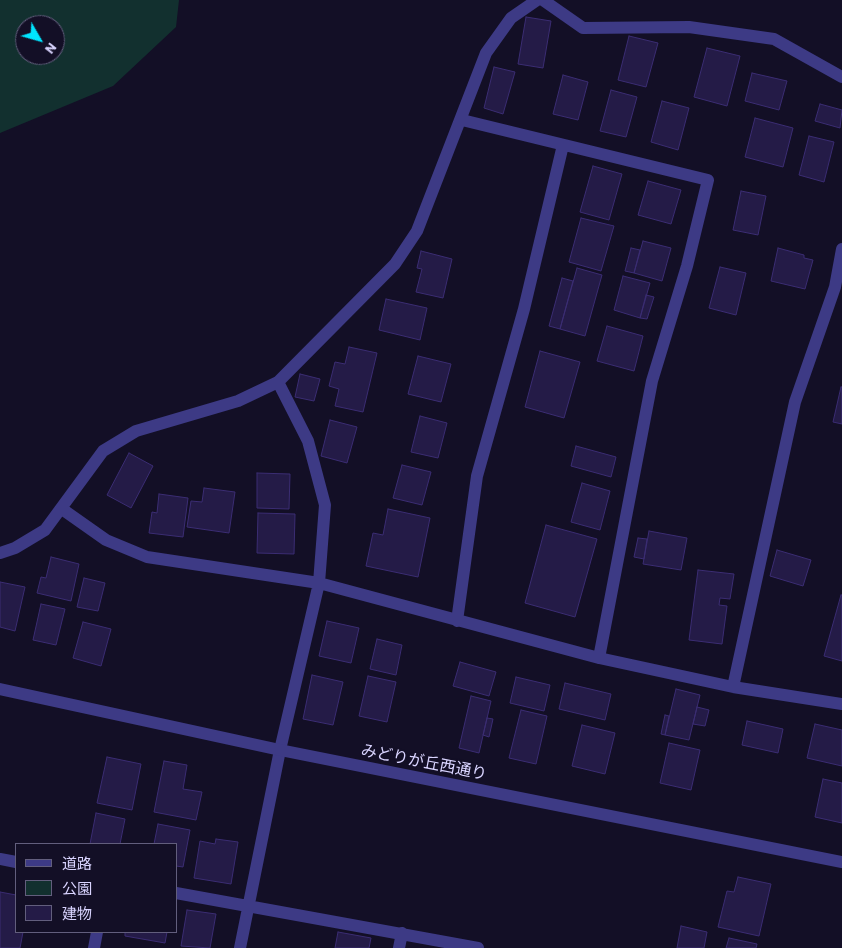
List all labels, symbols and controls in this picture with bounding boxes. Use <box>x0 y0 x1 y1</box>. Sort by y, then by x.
north arrow <box>15 15 65 65</box>
text: N <box>42 40 61 58</box>
street label: みどりが丘西通り <box>359 740 489 784</box>
legend <box>15 843 178 933</box>
text: 道路 <box>62 854 92 872</box>
text: 公園 <box>62 879 92 897</box>
text: 建物 <box>62 904 92 922</box>

